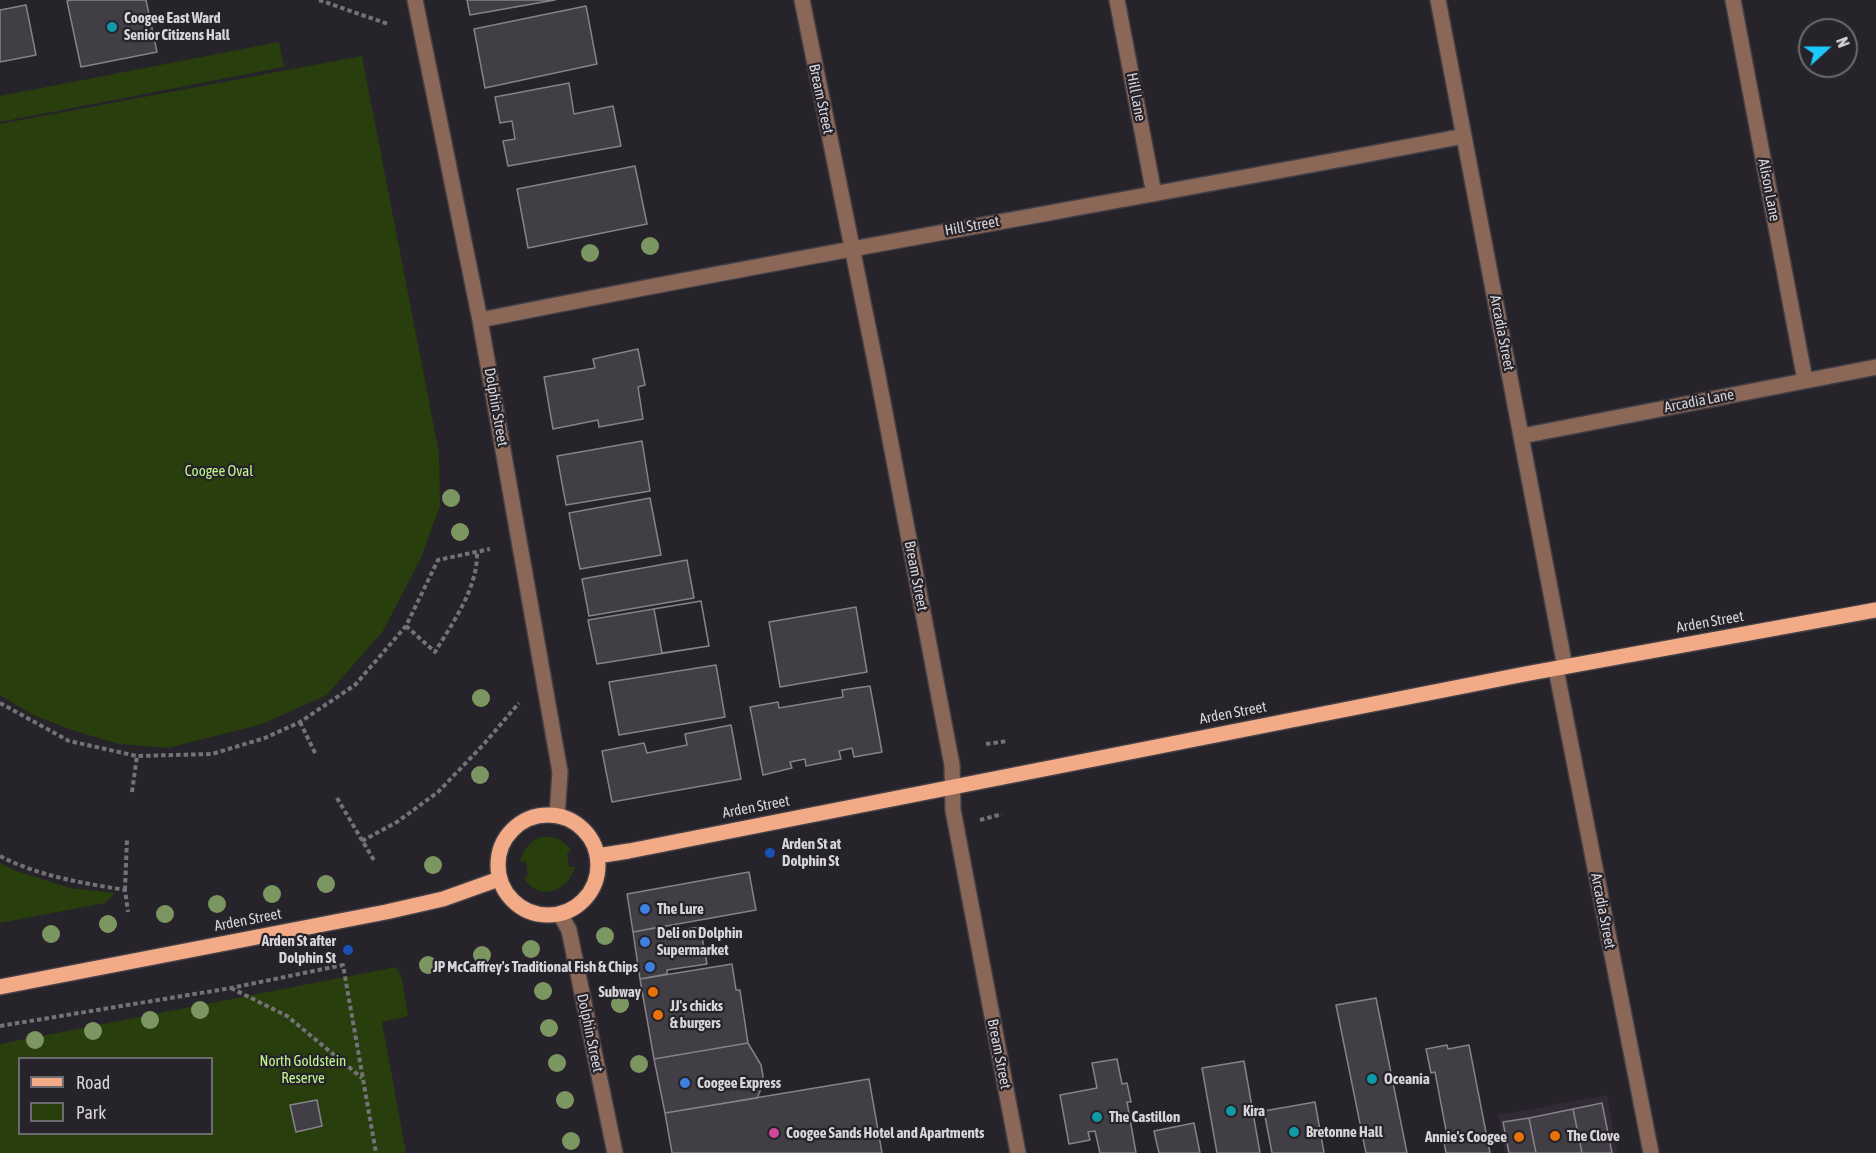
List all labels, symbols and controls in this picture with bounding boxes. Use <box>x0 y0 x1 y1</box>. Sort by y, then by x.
place label: Coogee East Ward Senior Citizens Hall <box>124 9 230 44</box>
north arrow <box>1798 18 1858 78</box>
marker: Coogee East Ward Senior Citizens Hall <box>105 20 119 34</box>
text: N <box>1833 35 1853 50</box>
street label: Bream Street <box>805 62 837 136</box>
street label: Hill Lane <box>1122 71 1150 123</box>
street label: Alison Lane <box>1754 157 1784 223</box>
street label: Hill Street <box>943 212 1001 240</box>
street label: Arcadia Street <box>1486 294 1518 372</box>
street label: Dolphin Street <box>480 366 512 448</box>
street label: Arcadia Lane <box>1663 385 1735 417</box>
park label: Coogee Oval <box>185 462 253 480</box>
street label: Bream Street <box>900 539 932 613</box>
street label: Arden Street <box>1675 607 1745 637</box>
street label: Arden Street <box>1198 698 1268 728</box>
street label: Arden Street <box>721 792 791 822</box>
place label: Arden St at Dolphin St <box>782 835 841 870</box>
marker: Arden St at Dolphin St <box>763 846 777 860</box>
street label: Arcadia Street <box>1587 872 1619 950</box>
place label: The Lure <box>657 900 704 918</box>
marker: The Lure <box>638 902 652 916</box>
street label: Arden Street <box>213 905 283 935</box>
place label: Deli on Dolphin Supermarket <box>657 924 743 959</box>
place label: Arden St after Dolphin St <box>262 932 336 967</box>
marker: Deli on Dolphin Supermarket <box>638 935 652 949</box>
marker: Arden St after Dolphin St <box>341 943 355 957</box>
place label: JP McCaffrey's Traditional Fish & Chips <box>433 958 638 976</box>
marker: JP McCaffrey's Traditional Fish & Chips <box>643 960 657 974</box>
place label: Subway <box>599 983 641 1001</box>
marker: Subway <box>646 985 660 999</box>
street label: Dolphin Street <box>573 992 607 1074</box>
place label: JJ's chicks & burgers <box>670 997 723 1032</box>
marker: JJ's chicks & burgers <box>651 1008 665 1022</box>
street label: Bream Street <box>983 1017 1015 1091</box>
park label: North Goldstein Reserve <box>260 1052 346 1087</box>
legend <box>18 1057 213 1135</box>
place label: Oceania <box>1384 1070 1430 1088</box>
text: Road <box>76 1072 110 1093</box>
marker: Oceania <box>1365 1072 1379 1086</box>
place label: Coogee Express <box>697 1074 781 1092</box>
marker: Coogee Express <box>678 1076 692 1090</box>
text: Park <box>76 1102 106 1123</box>
place label: Kira <box>1243 1102 1265 1120</box>
marker: Kira <box>1224 1104 1238 1118</box>
place label: The Castillon <box>1109 1108 1180 1126</box>
marker: The Castillon <box>1090 1110 1104 1124</box>
place label: Bretonne Hall <box>1306 1123 1383 1141</box>
place label: Coogee Sands Hotel and Apartments <box>786 1124 984 1142</box>
marker: Bretonne Hall <box>1287 1125 1301 1139</box>
marker: Coogee Sands Hotel and Apartments <box>767 1126 781 1140</box>
place label: The Clove <box>1567 1127 1620 1145</box>
place label: Annie's Coogee <box>1425 1128 1507 1146</box>
marker: The Clove <box>1548 1129 1562 1143</box>
marker: Annie's Coogee <box>1512 1130 1526 1144</box>

